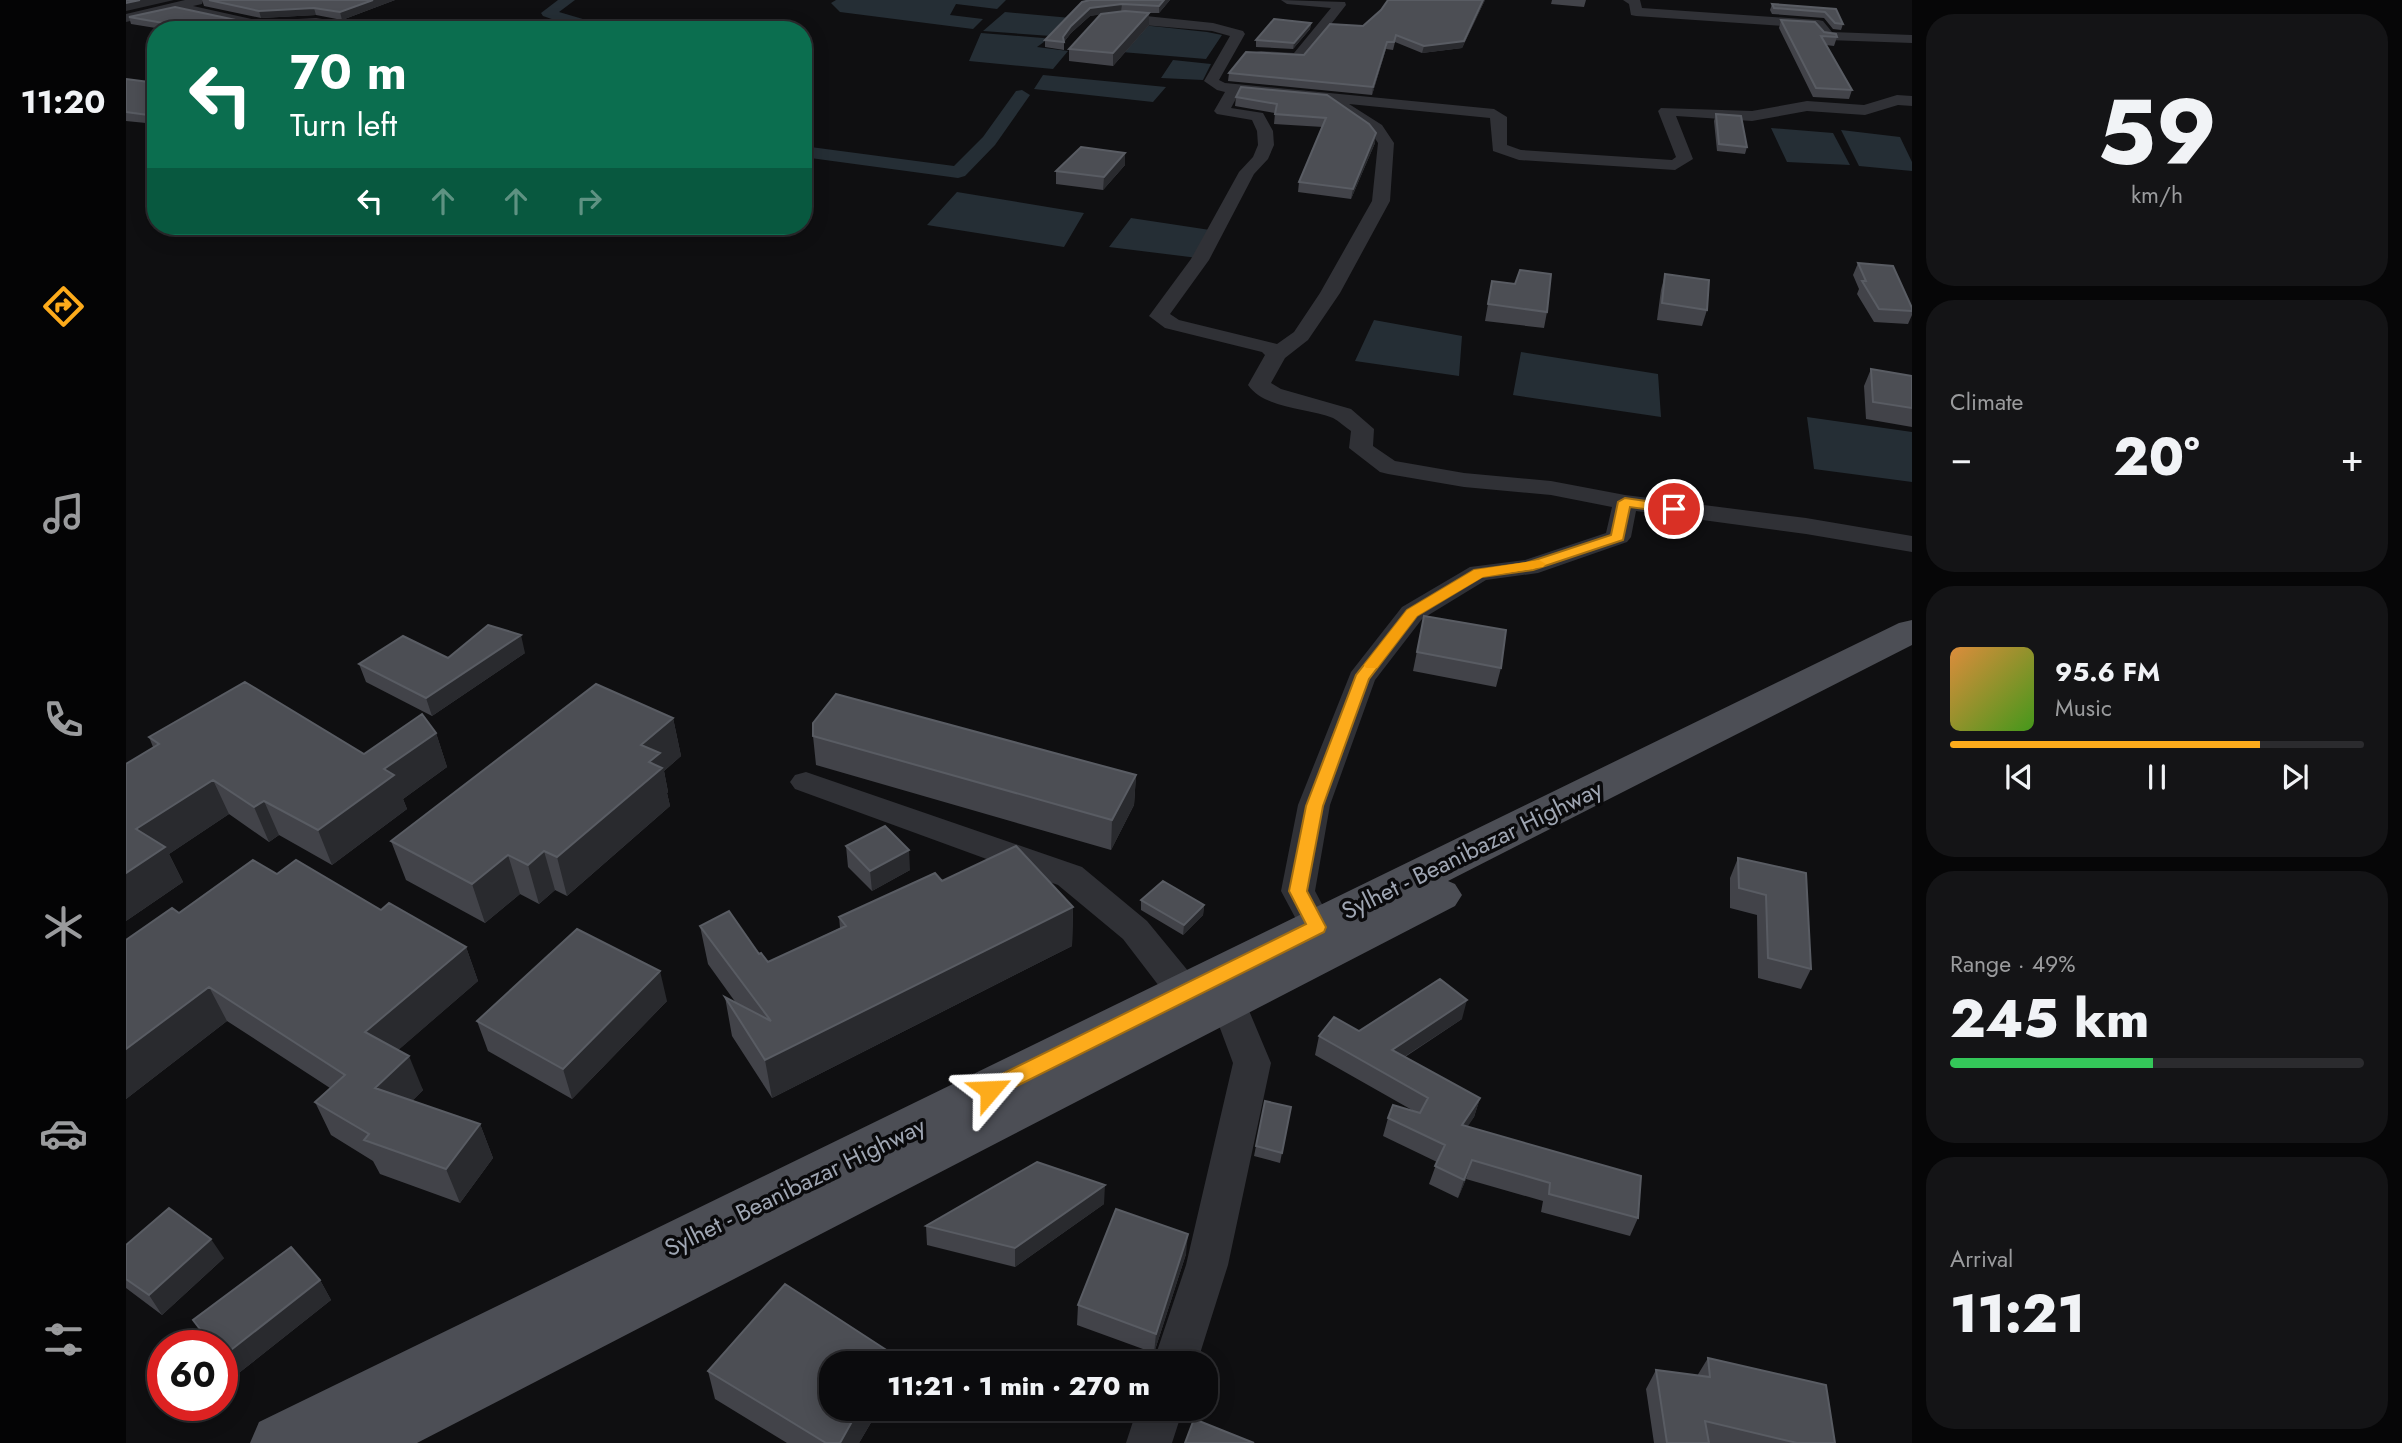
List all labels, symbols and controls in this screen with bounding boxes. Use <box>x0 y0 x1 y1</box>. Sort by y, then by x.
text: 70 m <box>290 37 407 107</box>
icon: left <box>175 49 266 140</box>
text: 59 <box>2097 67 2217 198</box>
text: 11:20 <box>20 79 106 125</box>
text: Turn left <box>290 102 397 148</box>
text: km/h <box>2131 178 2183 212</box>
icon: left <box>351 182 389 220</box>
icon: ahead <box>424 182 462 220</box>
icon: ahead <box>497 182 535 220</box>
icon: right <box>570 182 608 220</box>
icon: directions <box>39 282 88 331</box>
text: Climate <box>1950 385 2023 419</box>
text: 20° <box>2113 419 2200 495</box>
text: − <box>1950 430 1972 485</box>
text: + <box>2341 430 2364 485</box>
pin <box>1644 479 1704 539</box>
icon: music <box>39 489 88 538</box>
icon: arrive <box>1655 490 1693 528</box>
text: 95.6 FM <box>2055 653 2160 691</box>
text: Music <box>2055 691 2112 725</box>
icon: phone <box>39 695 88 744</box>
icon: previous <box>2000 758 2038 796</box>
icon: pause <box>2138 758 2176 796</box>
icon: next <box>2276 758 2314 796</box>
street label: Sylhet - Beanibazar Highway <box>1335 771 1609 928</box>
icon: climate <box>39 902 88 951</box>
text: Range · 49% <box>1950 947 2076 981</box>
text: 245 km <box>1950 981 2149 1057</box>
position arrow <box>953 1053 1027 1127</box>
street label: Sylhet - Beanibazar Highway <box>658 1108 932 1265</box>
icon: car <box>39 1109 88 1158</box>
text: Arrival <box>1950 1242 2013 1276</box>
text: 11:21 <box>1950 1276 2085 1352</box>
icon: filters <box>39 1315 88 1364</box>
speed limit sign: 60 <box>147 1330 238 1421</box>
text: 11:21 · 1 min · 270 m <box>887 1367 1150 1405</box>

